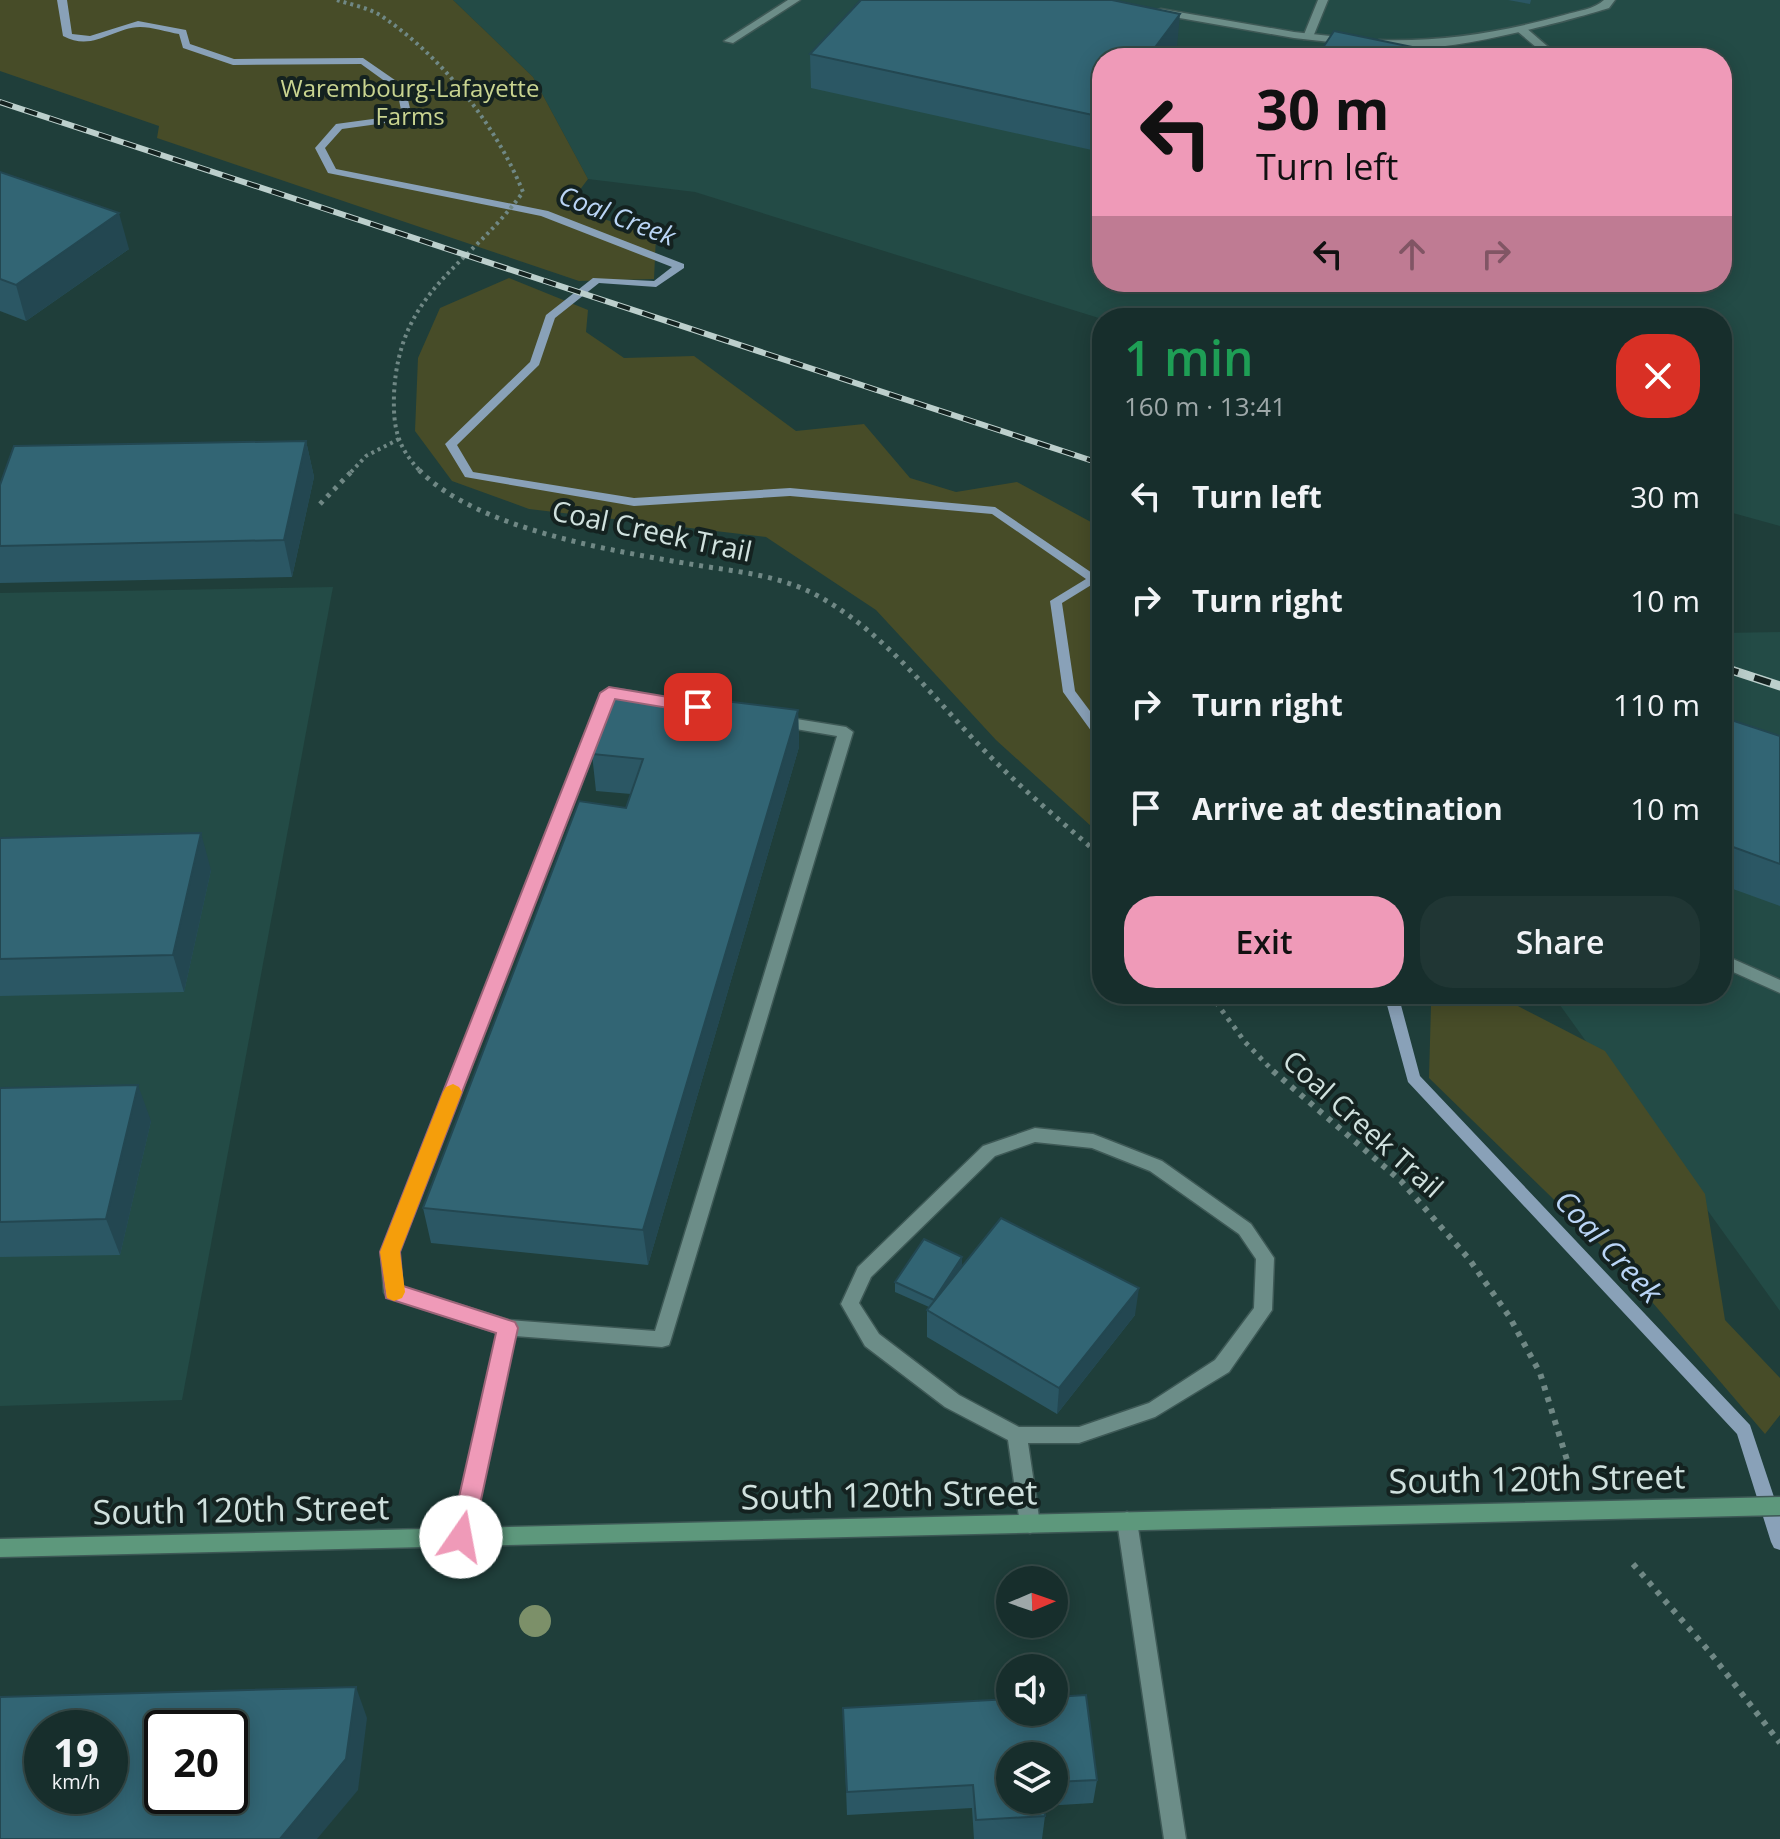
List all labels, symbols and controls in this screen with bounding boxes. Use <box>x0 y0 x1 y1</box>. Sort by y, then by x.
text: 30 m <box>1256 70 1390 146</box>
park label: Warembourg-Lafayette Farms <box>281 71 539 132</box>
icon: left <box>1124 80 1228 184</box>
text: Turn left <box>1256 142 1398 191</box>
water label: Coal Creek <box>554 176 682 254</box>
icon: left <box>1306 232 1350 276</box>
icon: ahead <box>1390 232 1434 276</box>
icon: right <box>1474 232 1518 276</box>
text: 1 min <box>1124 325 1254 390</box>
button: close <box>1616 334 1700 418</box>
text: 160 m · 13:41 <box>1124 388 1286 424</box>
icon: left <box>1124 474 1168 518</box>
text: Turn left <box>1192 476 1322 517</box>
text: 30 m <box>1630 476 1700 517</box>
street label: Coal Creek Trail <box>549 490 756 570</box>
icon: right <box>1124 578 1168 622</box>
text: Turn right <box>1192 580 1343 621</box>
text: 10 m <box>1630 580 1700 621</box>
pin <box>664 673 732 741</box>
icon: right <box>1124 682 1168 726</box>
text: Turn right <box>1192 684 1343 725</box>
text: 110 m <box>1613 684 1700 725</box>
icon: arrive <box>676 685 720 729</box>
icon: arrive <box>1124 786 1168 830</box>
text: Arrive at destination <box>1192 788 1503 829</box>
text: 10 m <box>1630 788 1700 829</box>
button: Exit <box>1124 896 1404 988</box>
button: Share <box>1420 896 1700 988</box>
street label: Coal Creek Trail <box>1275 1041 1452 1205</box>
water label: Coal Creek <box>1546 1180 1673 1312</box>
street label: South 120th Street <box>1388 1452 1686 1504</box>
street label: South 120th Street <box>740 1468 1038 1520</box>
street label: South 120th Street <box>92 1483 390 1535</box>
position arrow <box>419 1495 503 1579</box>
north arrow <box>996 1566 1068 1638</box>
map controls <box>996 1566 1068 1814</box>
button: sound <box>996 1654 1068 1726</box>
speed limit sign: 20 <box>144 1710 248 1814</box>
text: 19 <box>53 1724 99 1779</box>
button: layers <box>996 1742 1068 1814</box>
text: km/h <box>52 1768 100 1795</box>

